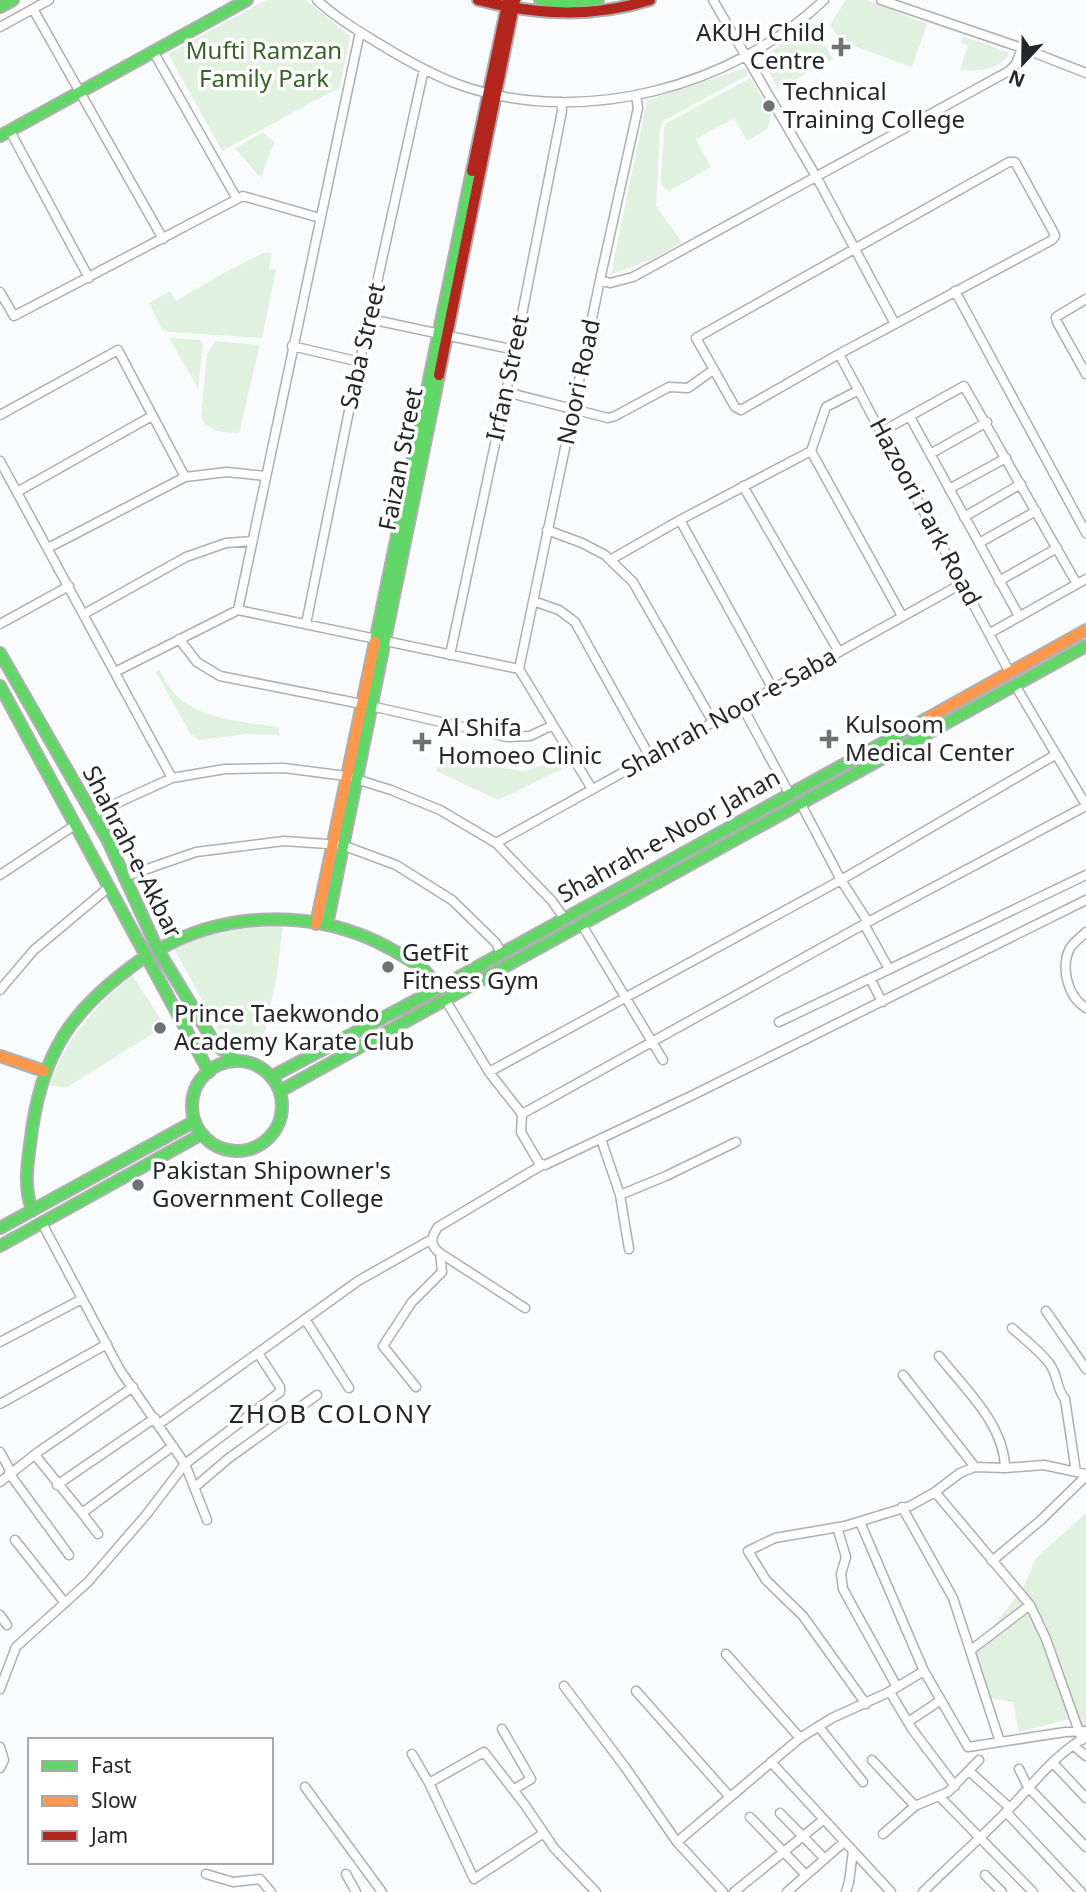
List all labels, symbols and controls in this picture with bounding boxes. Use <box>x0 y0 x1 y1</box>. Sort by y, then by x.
place label: AKUH Child Centre <box>696 15 825 76</box>
north arrow <box>988 28 1058 98</box>
park label: Mufti Ramzan Family Park <box>186 33 342 94</box>
marker: AKUH Child Centre <box>831 37 851 57</box>
text: N <box>1005 64 1029 94</box>
place label: Technical Training College <box>783 74 965 135</box>
marker: Technical Training College <box>761 98 777 114</box>
street label: Saba Street <box>331 279 392 412</box>
street label: Irfan Street <box>477 311 536 444</box>
street label: Noori Road <box>548 316 607 447</box>
street label: Faizan Street <box>370 384 430 533</box>
street label: Hazoori Park Road <box>863 411 990 611</box>
street label: Shahrah Noor-e-Saba <box>615 639 842 785</box>
place label: Kulsoom Medical Center <box>845 707 1014 768</box>
place label: Al Shifa Homoeo Clinic <box>438 710 602 771</box>
marker: Kulsoom Medical Center <box>819 729 839 749</box>
marker: Al Shifa Homoeo Clinic <box>412 732 432 752</box>
street label: Shahrah-e-Akbar <box>76 759 191 943</box>
street label: Shahrah-e-Noor Jahan <box>551 760 785 910</box>
place label: GetFit Fitness Gym <box>402 935 539 996</box>
marker: GetFit Fitness Gym <box>380 959 396 975</box>
place label: Prince Taekwondo Academy Karate Club <box>174 996 414 1057</box>
marker: Prince Taekwondo Academy Karate Club <box>152 1020 168 1036</box>
place label: Pakistan Shipowner's Government College <box>152 1153 391 1214</box>
marker: Pakistan Shipowner's Government College <box>130 1177 146 1193</box>
district label: ZHOB COLONY <box>229 1395 433 1431</box>
legend <box>28 1738 273 1864</box>
text: Fast <box>91 1751 132 1779</box>
text: Slow <box>91 1786 137 1814</box>
text: Jam <box>89 1821 128 1849</box>

